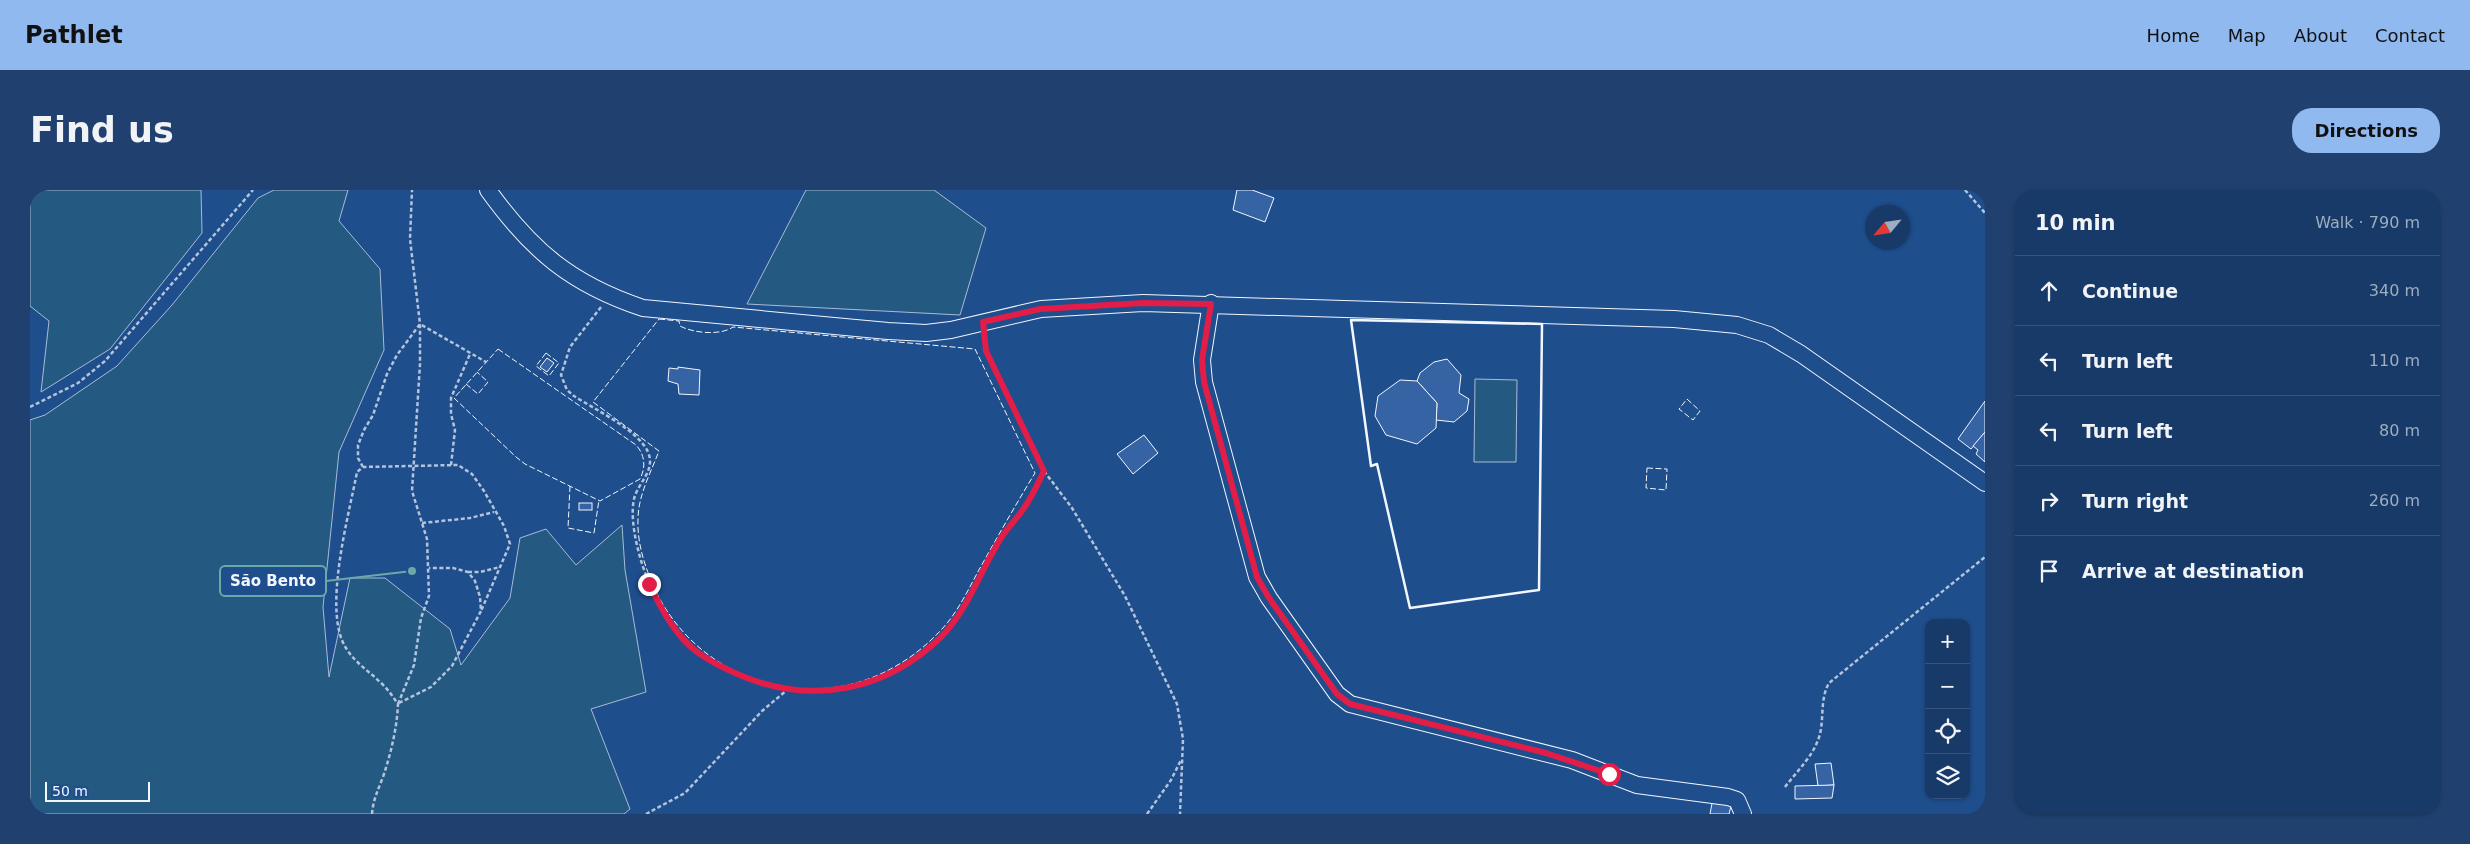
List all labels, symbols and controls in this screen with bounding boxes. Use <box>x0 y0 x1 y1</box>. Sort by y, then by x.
text: Pathlet <box>25 21 123 49</box>
text: Home <box>2147 25 2200 46</box>
text: Map <box>2228 25 2266 46</box>
text: About <box>2294 25 2347 46</box>
text: Contact <box>2375 25 2445 46</box>
button: Directions <box>2292 108 2440 153</box>
text: Find us <box>30 110 174 150</box>
north arrow <box>1865 205 1910 250</box>
text: 10 min <box>2035 211 2116 235</box>
text: Walk · 790 m <box>2315 213 2420 232</box>
icon: ahead <box>2035 277 2063 305</box>
text: Continue <box>2082 280 2178 302</box>
text: 340 m <box>2369 281 2420 300</box>
icon: left <box>2035 347 2063 375</box>
text: Turn left <box>2082 350 2173 372</box>
text: 110 m <box>2369 351 2420 370</box>
icon: left <box>2035 417 2063 445</box>
text: Turn left <box>2082 420 2173 442</box>
text: 80 m <box>2379 421 2420 440</box>
icon: right <box>2035 487 2063 515</box>
text: Turn right <box>2082 490 2188 512</box>
text: 260 m <box>2369 491 2420 510</box>
icon: arrive <box>2035 557 2063 585</box>
text: Arrive at destination <box>2082 560 2304 582</box>
callout: São Bento <box>220 566 326 596</box>
text: São Bento <box>230 572 316 590</box>
route end <box>638 573 661 596</box>
map controls <box>1925 619 1970 799</box>
button: + <box>1925 619 1970 664</box>
button: − <box>1925 664 1970 709</box>
button: locate <box>1925 709 1970 754</box>
button: layers <box>1925 754 1970 799</box>
route start <box>1598 763 1621 786</box>
scale bar <box>45 779 150 802</box>
text: 50 m <box>52 783 88 799</box>

